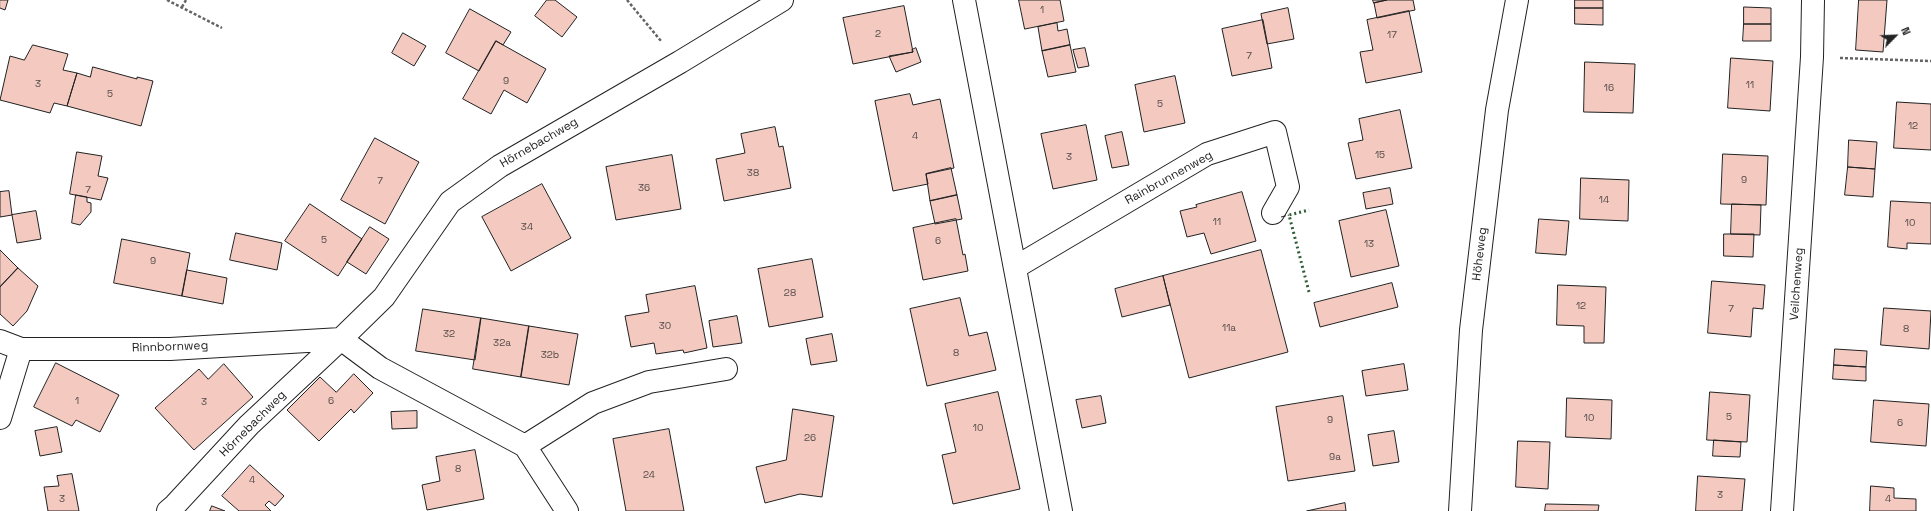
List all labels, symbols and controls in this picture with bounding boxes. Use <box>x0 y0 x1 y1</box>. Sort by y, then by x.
house number: 1 <box>1040 4 1044 16</box>
north arrow <box>1875 16 1915 56</box>
text: N <box>1898 25 1914 37</box>
house number: 2 <box>875 28 881 40</box>
house number: 17 <box>1387 29 1397 41</box>
house number: 7 <box>1246 50 1252 62</box>
house number: 9 <box>503 75 509 87</box>
house number: 3 <box>35 78 41 90</box>
house number: 11 <box>1746 79 1754 91</box>
house number: 16 <box>1604 82 1614 94</box>
house number: 5 <box>107 88 113 100</box>
house number: 5 <box>1157 98 1163 110</box>
street label: Hörnebachweg <box>498 115 580 171</box>
house number: 12 <box>1908 120 1918 132</box>
house number: 4 <box>912 130 918 142</box>
street label: Rainbrunnenweg <box>1123 148 1215 208</box>
house number: 15 <box>1375 149 1385 161</box>
house number: 3 <box>1066 151 1072 163</box>
house number: 38 <box>747 167 759 179</box>
house number: 9 <box>1741 174 1747 186</box>
house number: 7 <box>377 175 383 187</box>
house number: 36 <box>638 182 650 194</box>
house number: 7 <box>85 184 91 196</box>
house number: 14 <box>1599 194 1609 206</box>
house number: 11 <box>1213 216 1221 228</box>
house number: 10 <box>1905 217 1915 229</box>
house number: 34 <box>521 221 533 233</box>
street label: Höheweg <box>1470 226 1490 282</box>
house number: 5 <box>321 234 327 246</box>
house number: 6 <box>935 235 941 247</box>
house number: 13 <box>1364 238 1374 250</box>
street label: Veilchenweg <box>1787 247 1807 321</box>
house number: 9 <box>150 255 156 267</box>
house number: 28 <box>784 287 796 299</box>
house number: 12 <box>1576 300 1586 312</box>
house number: 7 <box>1728 303 1734 315</box>
house number: 30 <box>659 320 671 332</box>
house number: 11a <box>1222 322 1236 334</box>
house number: 8 <box>1903 323 1909 335</box>
house number: 32 <box>443 328 455 340</box>
house number: 32a <box>493 337 511 349</box>
street label: Rinnbornweg <box>132 338 208 356</box>
house number: 8 <box>953 347 959 359</box>
house number: 32b <box>541 349 559 361</box>
street label: Hörnebachweg <box>217 388 289 460</box>
house number: 1 <box>75 395 79 407</box>
house number: 6 <box>328 395 334 407</box>
house number: 3 <box>201 396 207 408</box>
house number: 5 <box>1726 411 1732 423</box>
house number: 10 <box>1584 412 1594 424</box>
house number: 9 <box>1327 414 1333 426</box>
house number: 6 <box>1897 417 1903 429</box>
house number: 10 <box>973 422 983 434</box>
house number: 26 <box>804 432 816 444</box>
house number: 9a <box>1329 451 1341 463</box>
house number: 8 <box>455 463 461 475</box>
house number: 24 <box>643 469 655 481</box>
house number: 4 <box>249 474 255 486</box>
house number: 3 <box>1717 489 1723 501</box>
house number: 3 <box>59 493 65 505</box>
house number: 4 <box>1885 493 1891 505</box>

